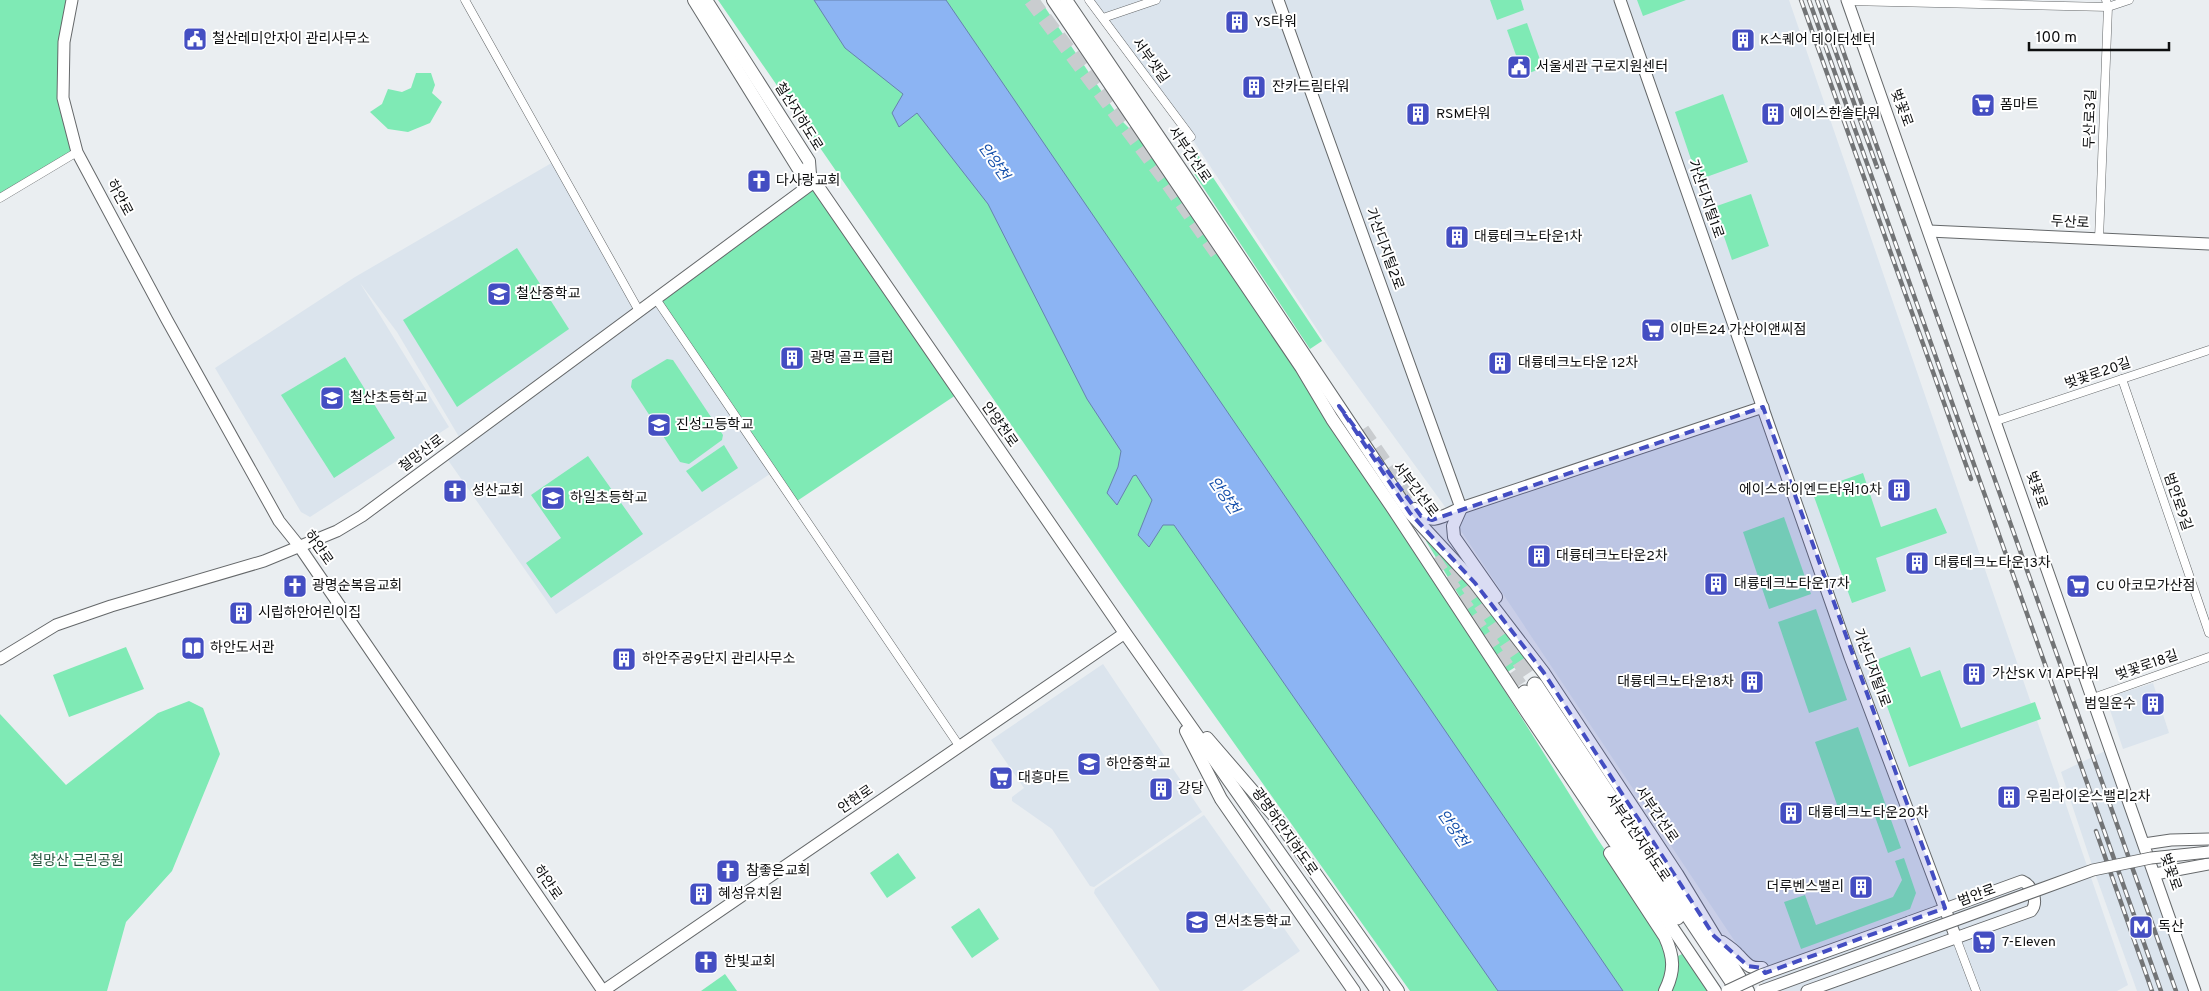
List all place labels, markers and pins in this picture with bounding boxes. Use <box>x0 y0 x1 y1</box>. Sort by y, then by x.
building icon: YS타워 <box>1224 9 1250 35</box>
place label: YS타워 <box>1254 14 1297 31</box>
public building icon: 철산레미안자이 관리사무소 <box>182 26 208 52</box>
building icon: K스퀘어 데이터센터 <box>1730 27 1756 53</box>
place label: 철산레미안자이 관리사무소 <box>212 31 370 48</box>
place label: K스퀘어 데이터센터 <box>1760 32 1876 49</box>
public building icon: 서울세관 구로지원센터 <box>1506 54 1532 80</box>
place label: 서울세관 구로지원센터 <box>1536 59 1668 76</box>
building icon: 잔카드림타워 <box>1241 74 1267 100</box>
place label: 잔카드림타워 <box>1272 79 1349 96</box>
supermarket icon: 폼마트 <box>1970 92 1996 118</box>
place label: 폼마트 <box>2000 97 2039 114</box>
building icon: RSM타워 <box>1405 101 1431 127</box>
building icon: 에이스한솔타워 <box>1760 101 1786 127</box>
place label: RSM타워 <box>1436 106 1490 123</box>
place label: 에이스한솔타워 <box>1790 106 1880 123</box>
church icon: 다사랑교회 <box>746 168 772 194</box>
place label: 다사랑교회 <box>776 173 840 190</box>
building icon: 대륭테크노타운1차 <box>1444 224 1470 250</box>
place label: 대륭테크노타운1차 <box>1474 229 1582 246</box>
school or university icon: 철산중학교 <box>486 281 512 307</box>
place label: 철산중학교 <box>516 285 581 303</box>
supermarket icon: 이마트24 가산이앤씨점 <box>1640 317 1666 343</box>
place label: 이마트24 가산이앤씨점 <box>1670 322 1806 339</box>
building icon: 광명 골프 클럽 <box>779 345 805 371</box>
place label: 광명 골프 클럽 <box>810 350 894 367</box>
building icon: 대륭테크노타운 12차 <box>1487 350 1513 376</box>
place label: 대륭테크노타운 12차 <box>1518 355 1638 372</box>
school or university icon: 철산초등학교 <box>319 385 345 411</box>
place label: 철산초등학교 <box>350 389 427 407</box>
school or university icon: 진성고등학교 <box>646 412 672 438</box>
place label: 진성고등학교 <box>676 416 753 434</box>
building icon: 에이스하이엔드타워10차 <box>1886 477 1912 503</box>
church icon: 성산교회 <box>442 478 468 504</box>
place label: 에이스하이엔드타워10차 <box>1739 482 1882 499</box>
place label: 성산교회 <box>472 483 524 500</box>
school or university icon: 하일초등학교 <box>540 485 566 511</box>
place label: 하일초등학교 <box>570 489 647 507</box>
building icon: 대륭테크노타운2차 <box>1526 543 1552 569</box>
place label: 대륭테크노타운2차 <box>1556 548 1668 565</box>
building icon: 대륭테크노타운13차 <box>1904 550 1930 576</box>
place label: 대륭테크노타운13차 <box>1934 555 2051 572</box>
building icon: 대륭테크노타운17차 <box>1703 571 1729 597</box>
church icon: 광명순복음교회 <box>282 573 308 599</box>
supermarket icon: CU 아코모가산점 <box>2065 573 2091 599</box>
place label: 대륭테크노타운17차 <box>1734 576 1850 593</box>
place label: 광명순복음교회 <box>312 578 402 595</box>
place label: CU 아코모가산점 <box>2096 578 2195 595</box>
building icon: 시립하안어린이집 <box>228 600 254 626</box>
place label: 시립하안어린이집 <box>258 605 361 622</box>
library icon: 하안도서관 <box>180 635 206 661</box>
place label: 하안도서관 <box>210 640 275 657</box>
building icon: 하안주공9단지 관리사무소 <box>611 646 637 672</box>
place label: 하안주공9단지 관리사무소 <box>642 651 795 668</box>
building icon: 가산SK V1 AP타워 <box>1961 661 1987 687</box>
place label: 가산SK V1 AP타워 <box>1992 666 2099 683</box>
building icon: 대륭테크노타운18차 <box>1739 669 1765 695</box>
place label: 대륭테크노타운18차 <box>1617 674 1734 691</box>
building icon: 범일운수 <box>2140 691 2166 717</box>
place label: 범일운수 <box>2084 696 2136 713</box>
school or university icon: 하안중학교 <box>1076 751 1102 777</box>
place label: 하안중학교 <box>1106 755 1171 773</box>
supermarket icon: 대흥마트 <box>988 765 1014 791</box>
place label: 대흥마트 <box>1018 770 1070 787</box>
building icon: 강당 <box>1148 776 1174 802</box>
place label: 강당 <box>1178 781 1204 798</box>
building icon: 우림라이온스밸리2차 <box>1996 784 2022 810</box>
place label: 우림라이온스밸리2차 <box>2026 789 2151 806</box>
building icon: 대륭테크노타운20차 <box>1778 800 1804 826</box>
place label: 대륭테크노타운20차 <box>1808 805 1929 822</box>
church icon: 참좋은교회 <box>715 858 741 884</box>
place label: 참좋은교회 <box>746 863 810 880</box>
building icon: 더루벤스밸리 <box>1848 874 1874 900</box>
place label: 더루벤스밸리 <box>1767 879 1844 896</box>
building icon: 혜성유치원 <box>688 881 714 907</box>
place label: 혜성유치원 <box>718 886 782 903</box>
school or university icon: 연서초등학교 <box>1184 909 1210 935</box>
place label: 연서초등학교 <box>1214 913 1291 931</box>
metro station icon: 독산 <box>2128 914 2154 940</box>
place label: 독산 <box>2158 919 2184 936</box>
supermarket icon: 7-Eleven <box>1971 929 1997 955</box>
place label: 7-Eleven <box>2002 934 2056 951</box>
church icon: 한빛교회 <box>693 949 719 975</box>
place label: 한빛교회 <box>724 954 776 971</box>

